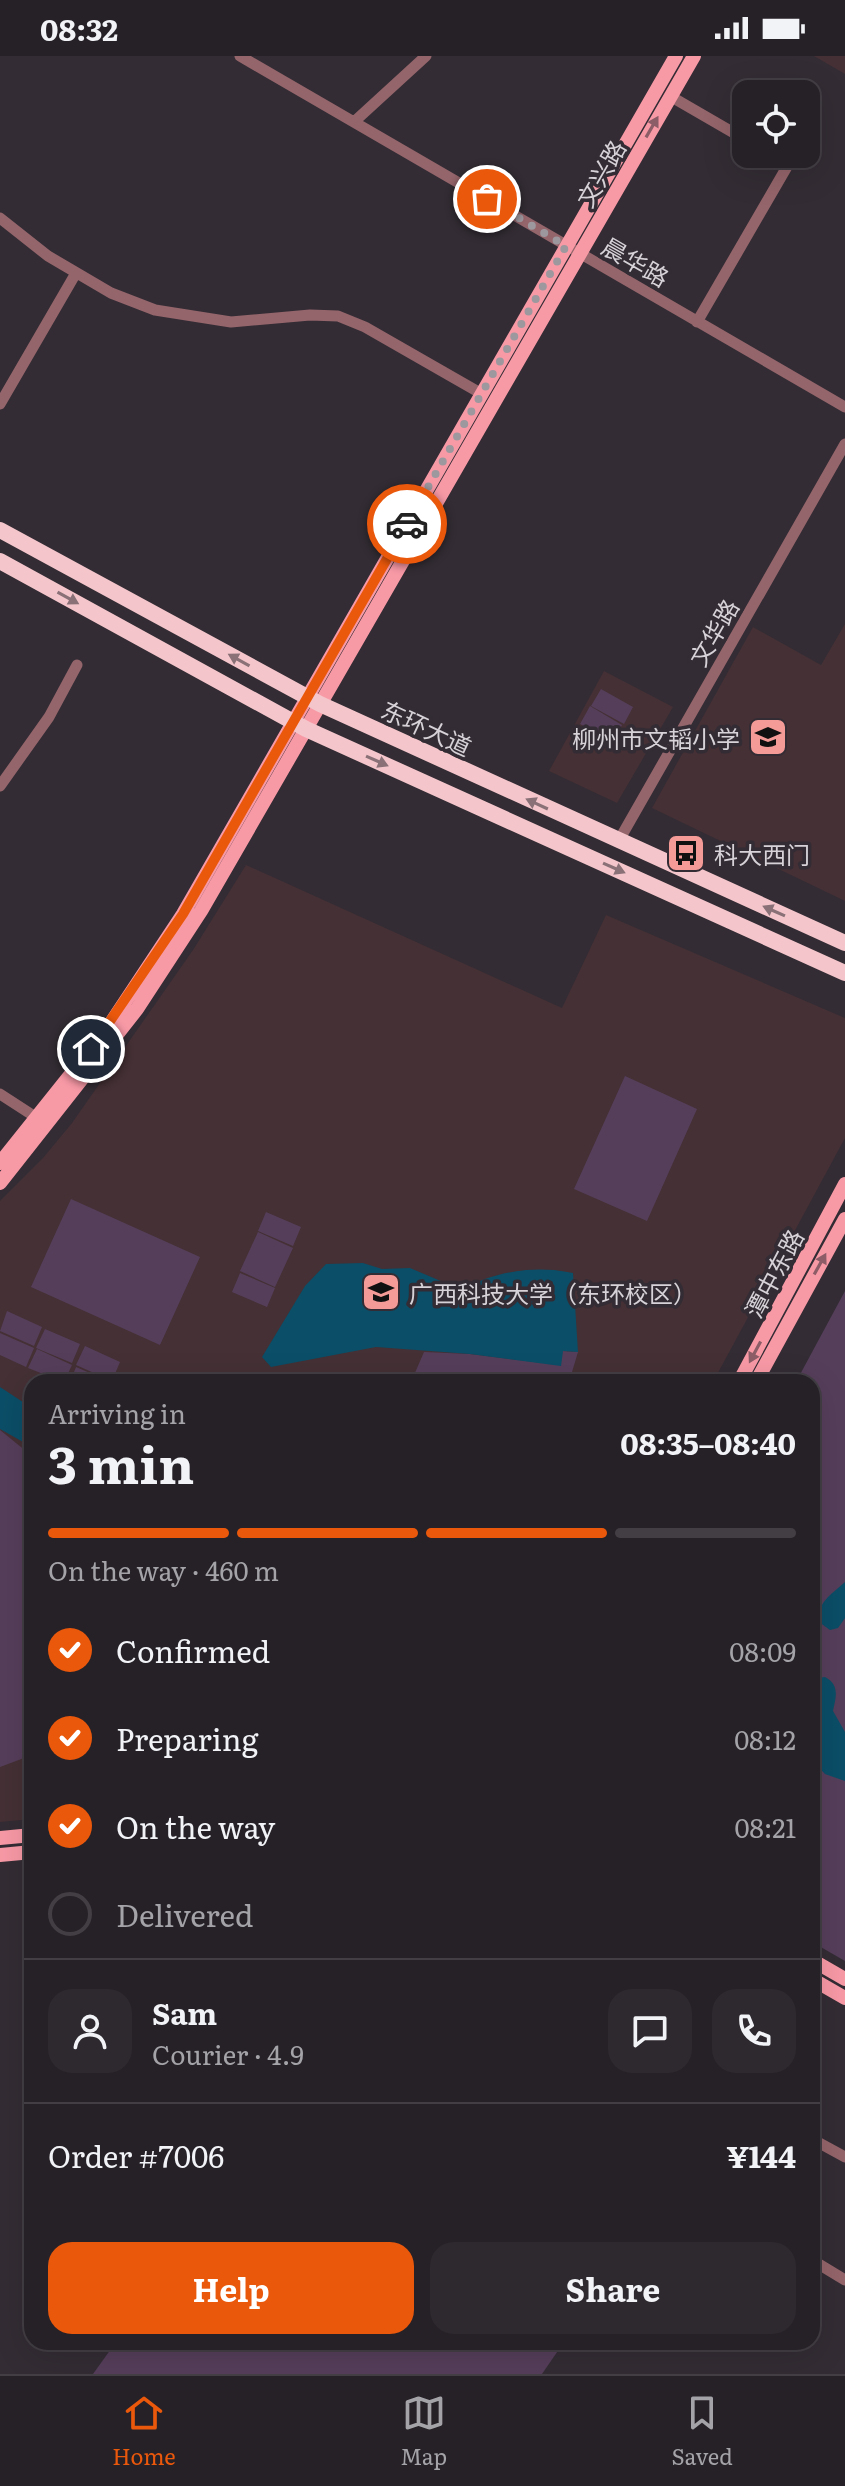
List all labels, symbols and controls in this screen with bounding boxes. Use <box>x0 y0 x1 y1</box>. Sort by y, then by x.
text: 08:32 <box>40 6 118 50</box>
map controls <box>732 80 820 168</box>
button: locate <box>732 80 820 168</box>
one-way arrow <box>645 116 659 138</box>
street label: 文兴路 <box>567 133 633 213</box>
pin <box>453 165 521 233</box>
icon: bag <box>465 177 509 221</box>
street label: 晨华路 <box>596 228 676 294</box>
courier <box>367 484 447 564</box>
icon: car <box>385 502 429 546</box>
one-way arrow <box>57 591 80 605</box>
street label: 文华路 <box>680 592 746 672</box>
one-way arrow <box>227 653 250 667</box>
street label: 东环大道 <box>376 691 478 763</box>
school or university icon: 柳州市文韬小学 <box>747 716 789 758</box>
place label: 柳州市文韬小学 <box>572 720 740 755</box>
one-way arrow <box>365 754 389 768</box>
one-way arrow <box>525 797 549 811</box>
bus stop icon: 科大西门 <box>665 832 707 874</box>
place label: 科大西门 <box>714 836 810 871</box>
one-way arrow <box>602 862 625 875</box>
one-way arrow <box>762 904 786 918</box>
pin <box>57 1015 125 1083</box>
icon: home <box>69 1027 113 1071</box>
street label: 潭中东路 <box>735 1222 811 1324</box>
one-way arrow <box>814 1253 827 1276</box>
school or university icon: 广西科技大学（东环校区） <box>360 1271 402 1313</box>
place label: 广西科技大学（东环校区） <box>409 1275 697 1310</box>
one-way arrow <box>749 1340 762 1363</box>
text: Arriving in <box>48 1393 186 1432</box>
text: 08:35–08:40 <box>620 1420 796 1464</box>
text: 3 min <box>48 1423 194 1500</box>
text: On the way · 460 m <box>48 1550 279 1589</box>
icon: check <box>48 1628 92 1672</box>
text: Confirmed <box>116 1628 270 1672</box>
text: 08:09 <box>729 1631 796 1670</box>
icon: check <box>48 1716 92 1760</box>
text: Preparing <box>116 1716 258 1760</box>
text: 08:12 <box>734 1719 796 1758</box>
icon: check <box>48 1804 92 1848</box>
text: On the way <box>116 1804 275 1848</box>
text: 08:21 <box>734 1807 796 1846</box>
text: Delivered <box>116 1892 253 1936</box>
button: person <box>48 1989 132 2073</box>
button: chat <box>608 1989 692 2073</box>
button: phone <box>712 1989 796 2073</box>
text: Sam <box>152 1990 217 2034</box>
text: Courier · 4.9 <box>152 2034 304 2073</box>
text: Order #7006 <box>48 2133 224 2177</box>
text: ¥144 <box>726 2133 796 2177</box>
button: Help <box>48 2242 414 2334</box>
button: Share <box>430 2242 796 2334</box>
tab: Home <box>112 2391 176 2472</box>
tab: Map <box>400 2391 447 2472</box>
tab: Saved <box>671 2391 733 2472</box>

